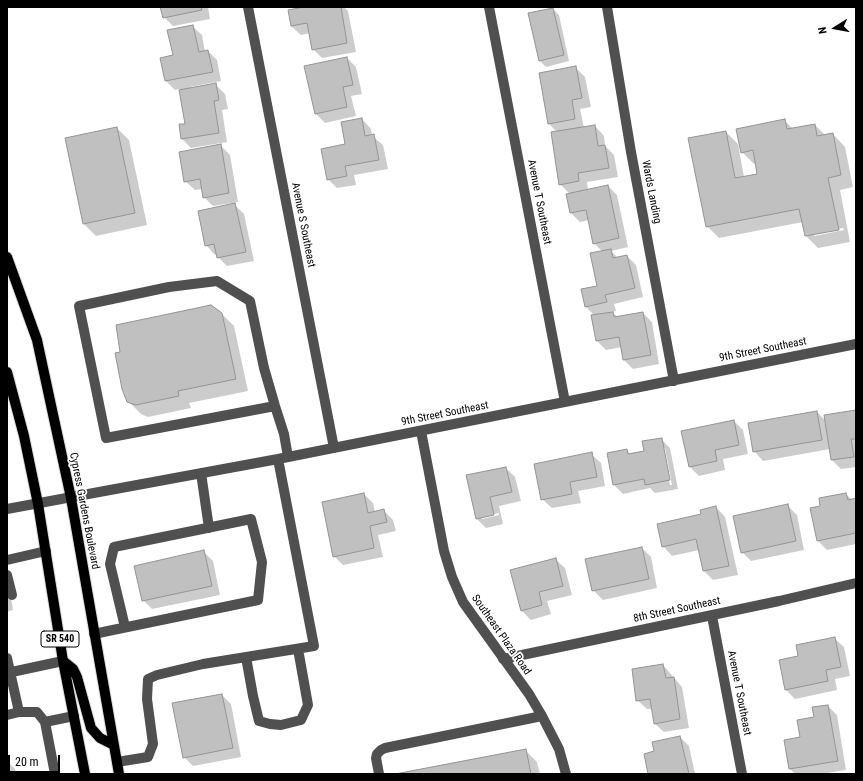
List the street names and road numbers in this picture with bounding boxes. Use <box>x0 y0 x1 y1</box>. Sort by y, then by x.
street label: Avenue T Southeast <box>524 158 554 246</box>
street label: Wards Landing <box>638 159 664 225</box>
street label: Avenue S Southeast <box>288 181 318 269</box>
street label: 9th Street Southeast <box>718 335 808 365</box>
street label: 9th Street Southeast <box>400 399 490 429</box>
street label: Cypress Gardens Boulevard <box>66 451 102 571</box>
street label: Southeast Plaza Road <box>468 592 534 678</box>
street label: 8th Street Southeast <box>632 594 722 626</box>
road number: SR 540 <box>41 631 79 647</box>
street label: Avenue T Southeast <box>724 649 754 737</box>

